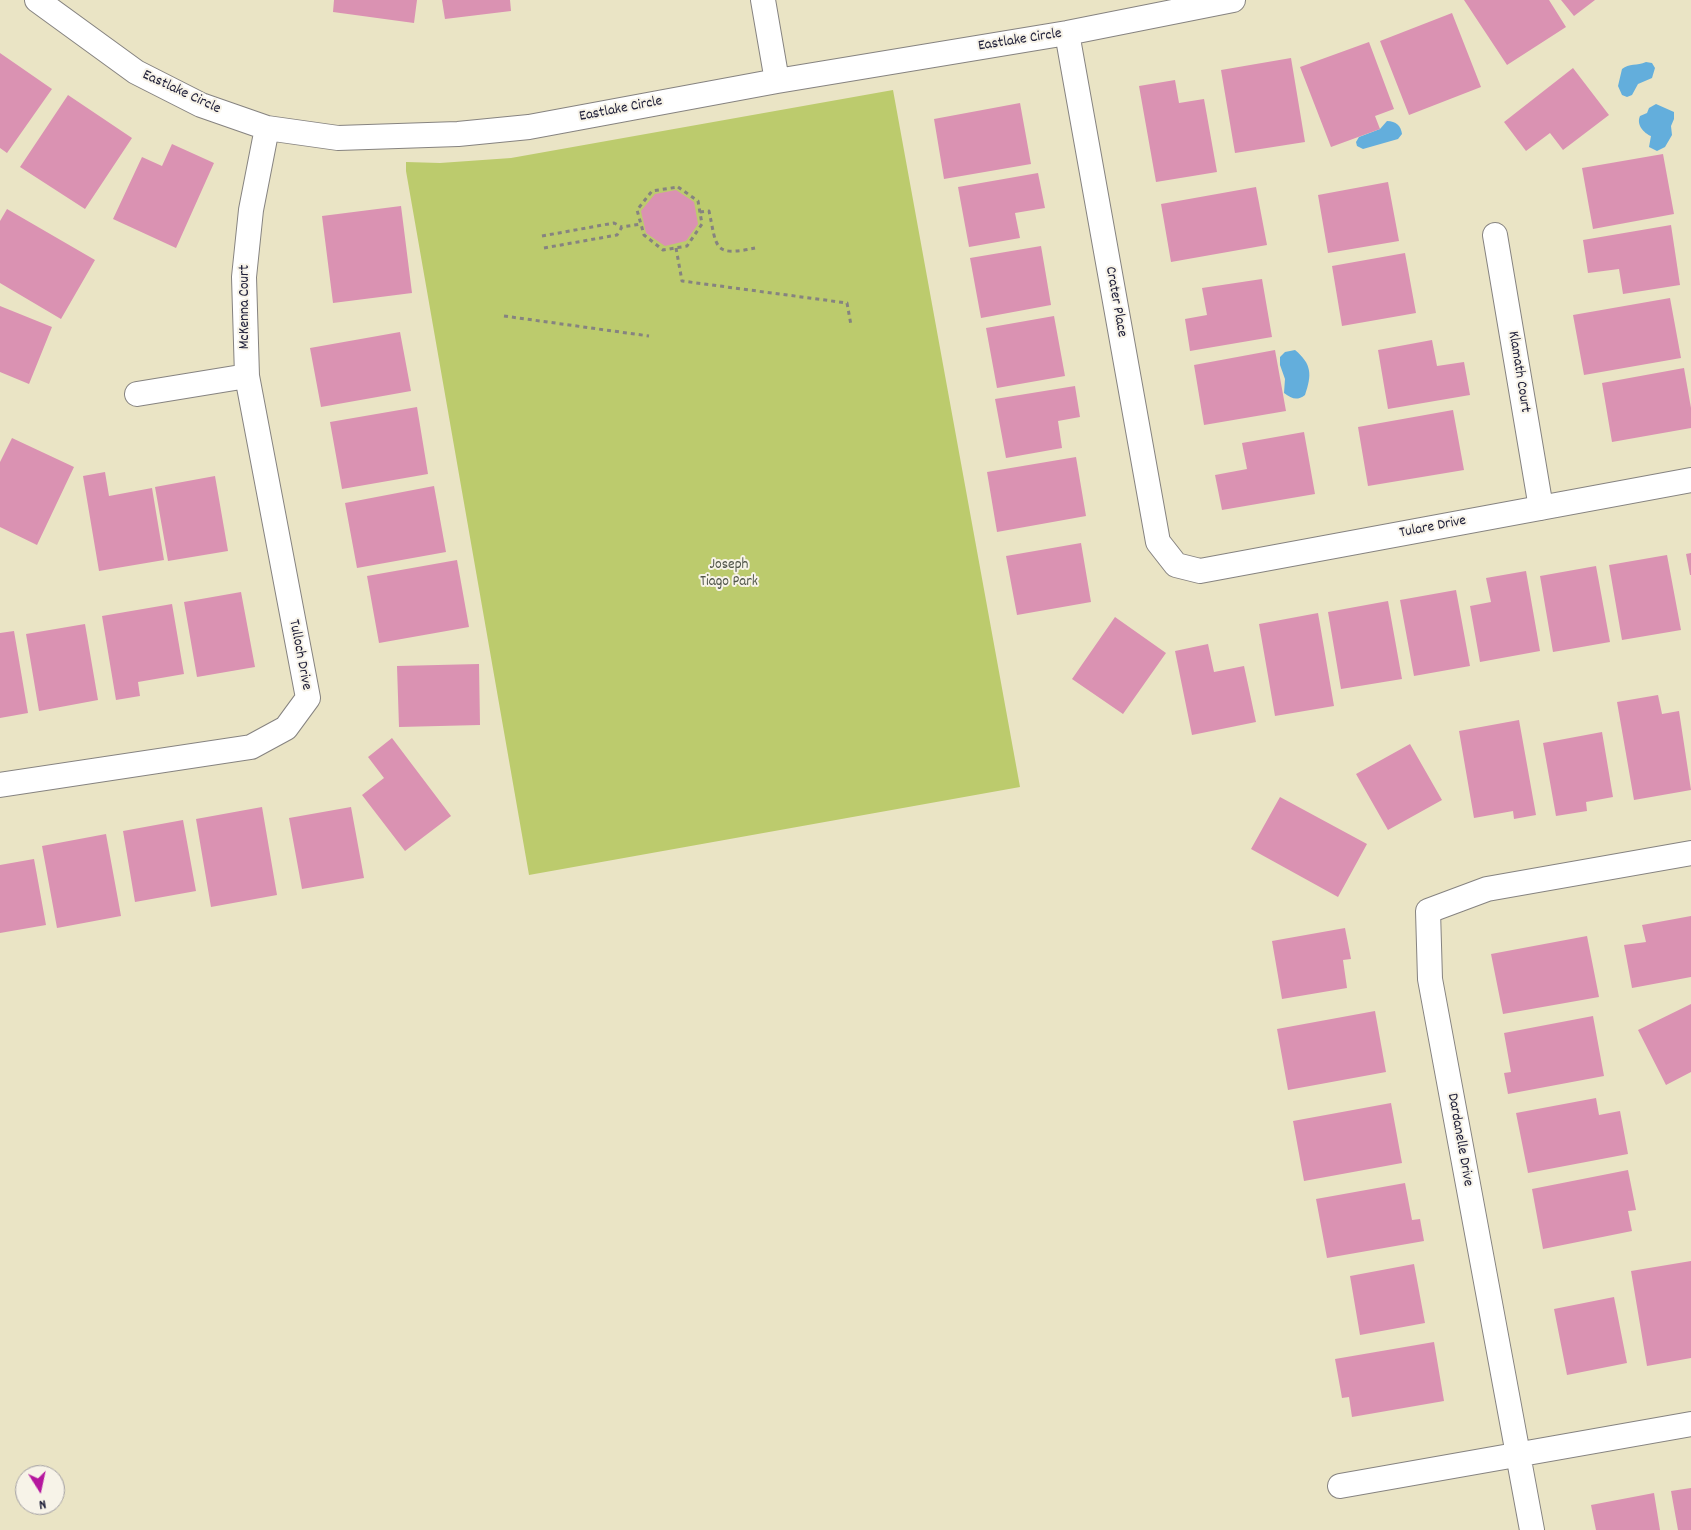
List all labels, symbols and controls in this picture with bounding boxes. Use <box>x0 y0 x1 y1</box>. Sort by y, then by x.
street label: Eastlake Circle <box>977 26 1063 56</box>
street label: Eastlake Circle <box>139 67 223 119</box>
street label: Eastlake Circle <box>578 93 664 127</box>
street label: McKenna Court <box>237 265 255 349</box>
street label: Crater Place <box>1100 265 1130 339</box>
street label: Klamath Court <box>1503 330 1533 414</box>
street label: Tulare Drive <box>1398 513 1468 543</box>
park label: Joseph Tiago Park <box>700 557 758 592</box>
street label: Tulloch Drive <box>283 618 315 692</box>
street label: Dardanelle Drive <box>1442 1092 1476 1188</box>
north arrow <box>15 1465 65 1515</box>
text: N <box>37 1493 48 1514</box>

